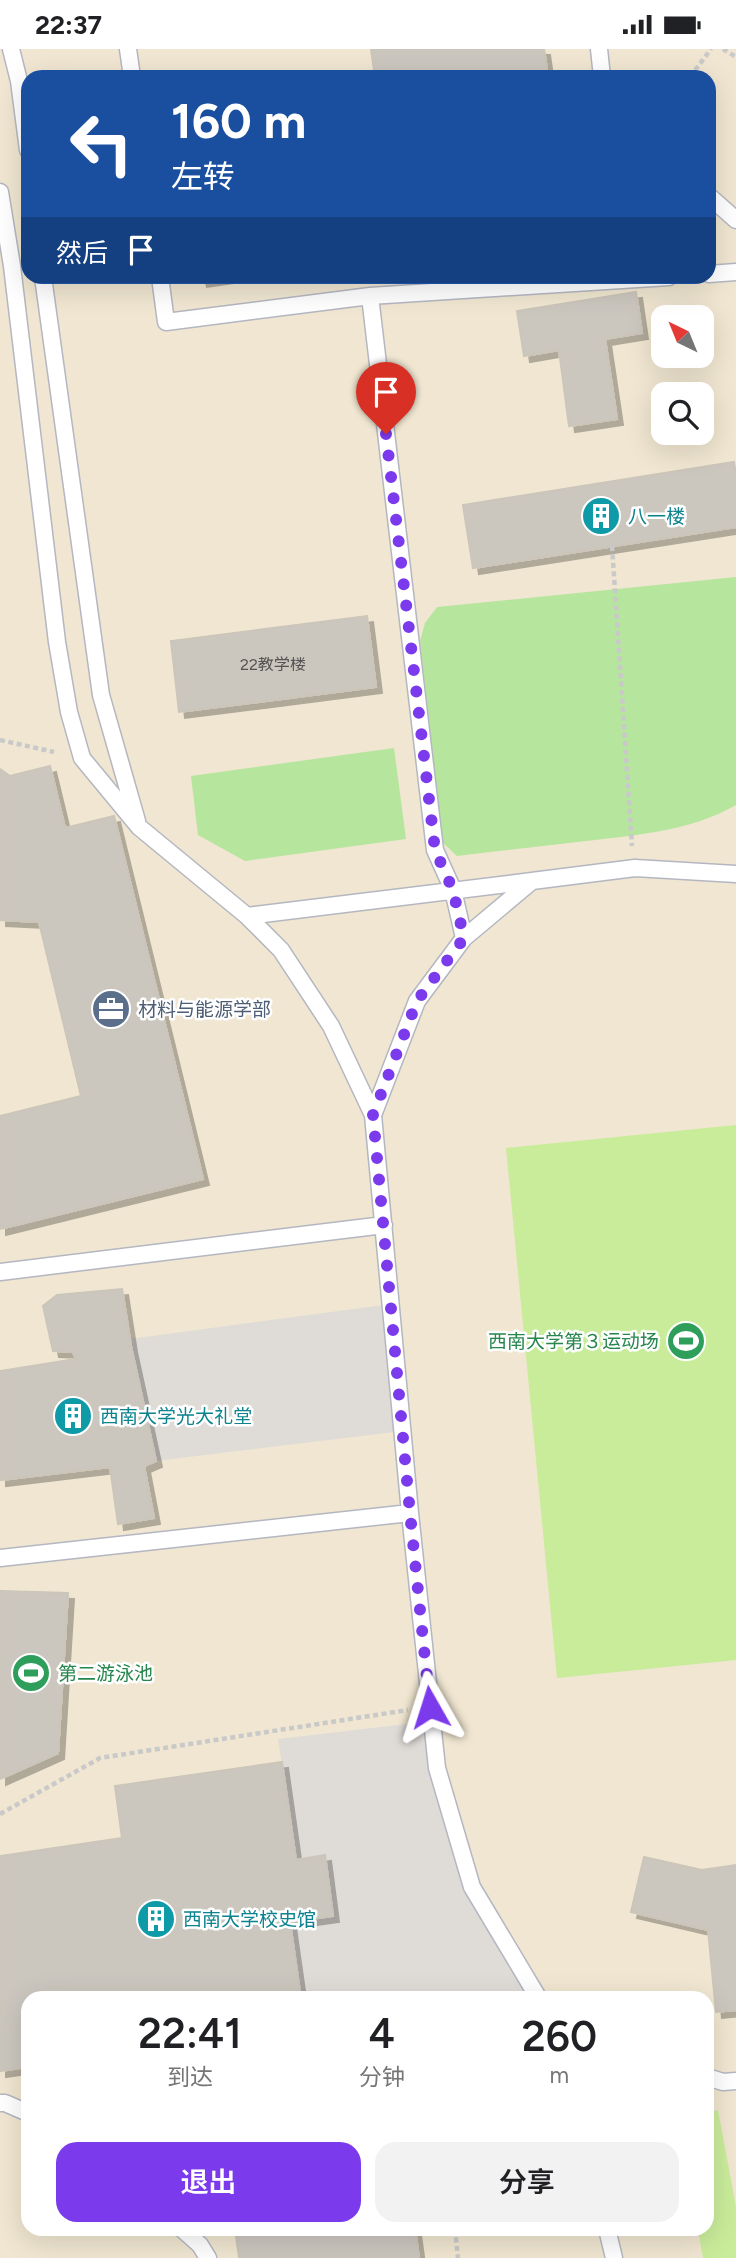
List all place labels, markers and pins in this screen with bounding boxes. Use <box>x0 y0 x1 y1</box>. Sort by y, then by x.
pin <box>356 362 416 434</box>
building icon: 八一楼 <box>580 495 622 537</box>
place label: 八一楼 <box>628 505 685 528</box>
office icon: 材料与能源学部 <box>90 988 132 1030</box>
place label: 材料与能源学部 <box>138 998 271 1021</box>
sports icon: 西南大学第３运动场 <box>665 1320 707 1362</box>
place label: 西南大学第３运动场 <box>488 1330 659 1353</box>
building icon: 西南大学光大礼堂 <box>52 1395 94 1437</box>
place label: 西南大学光大礼堂 <box>100 1405 252 1428</box>
sports icon: 第二游泳池 <box>10 1652 52 1694</box>
place label: 第二游泳池 <box>58 1662 153 1685</box>
building icon: 西南大学校史馆 <box>135 1898 177 1940</box>
place label: 西南大学校史馆 <box>183 1908 316 1931</box>

